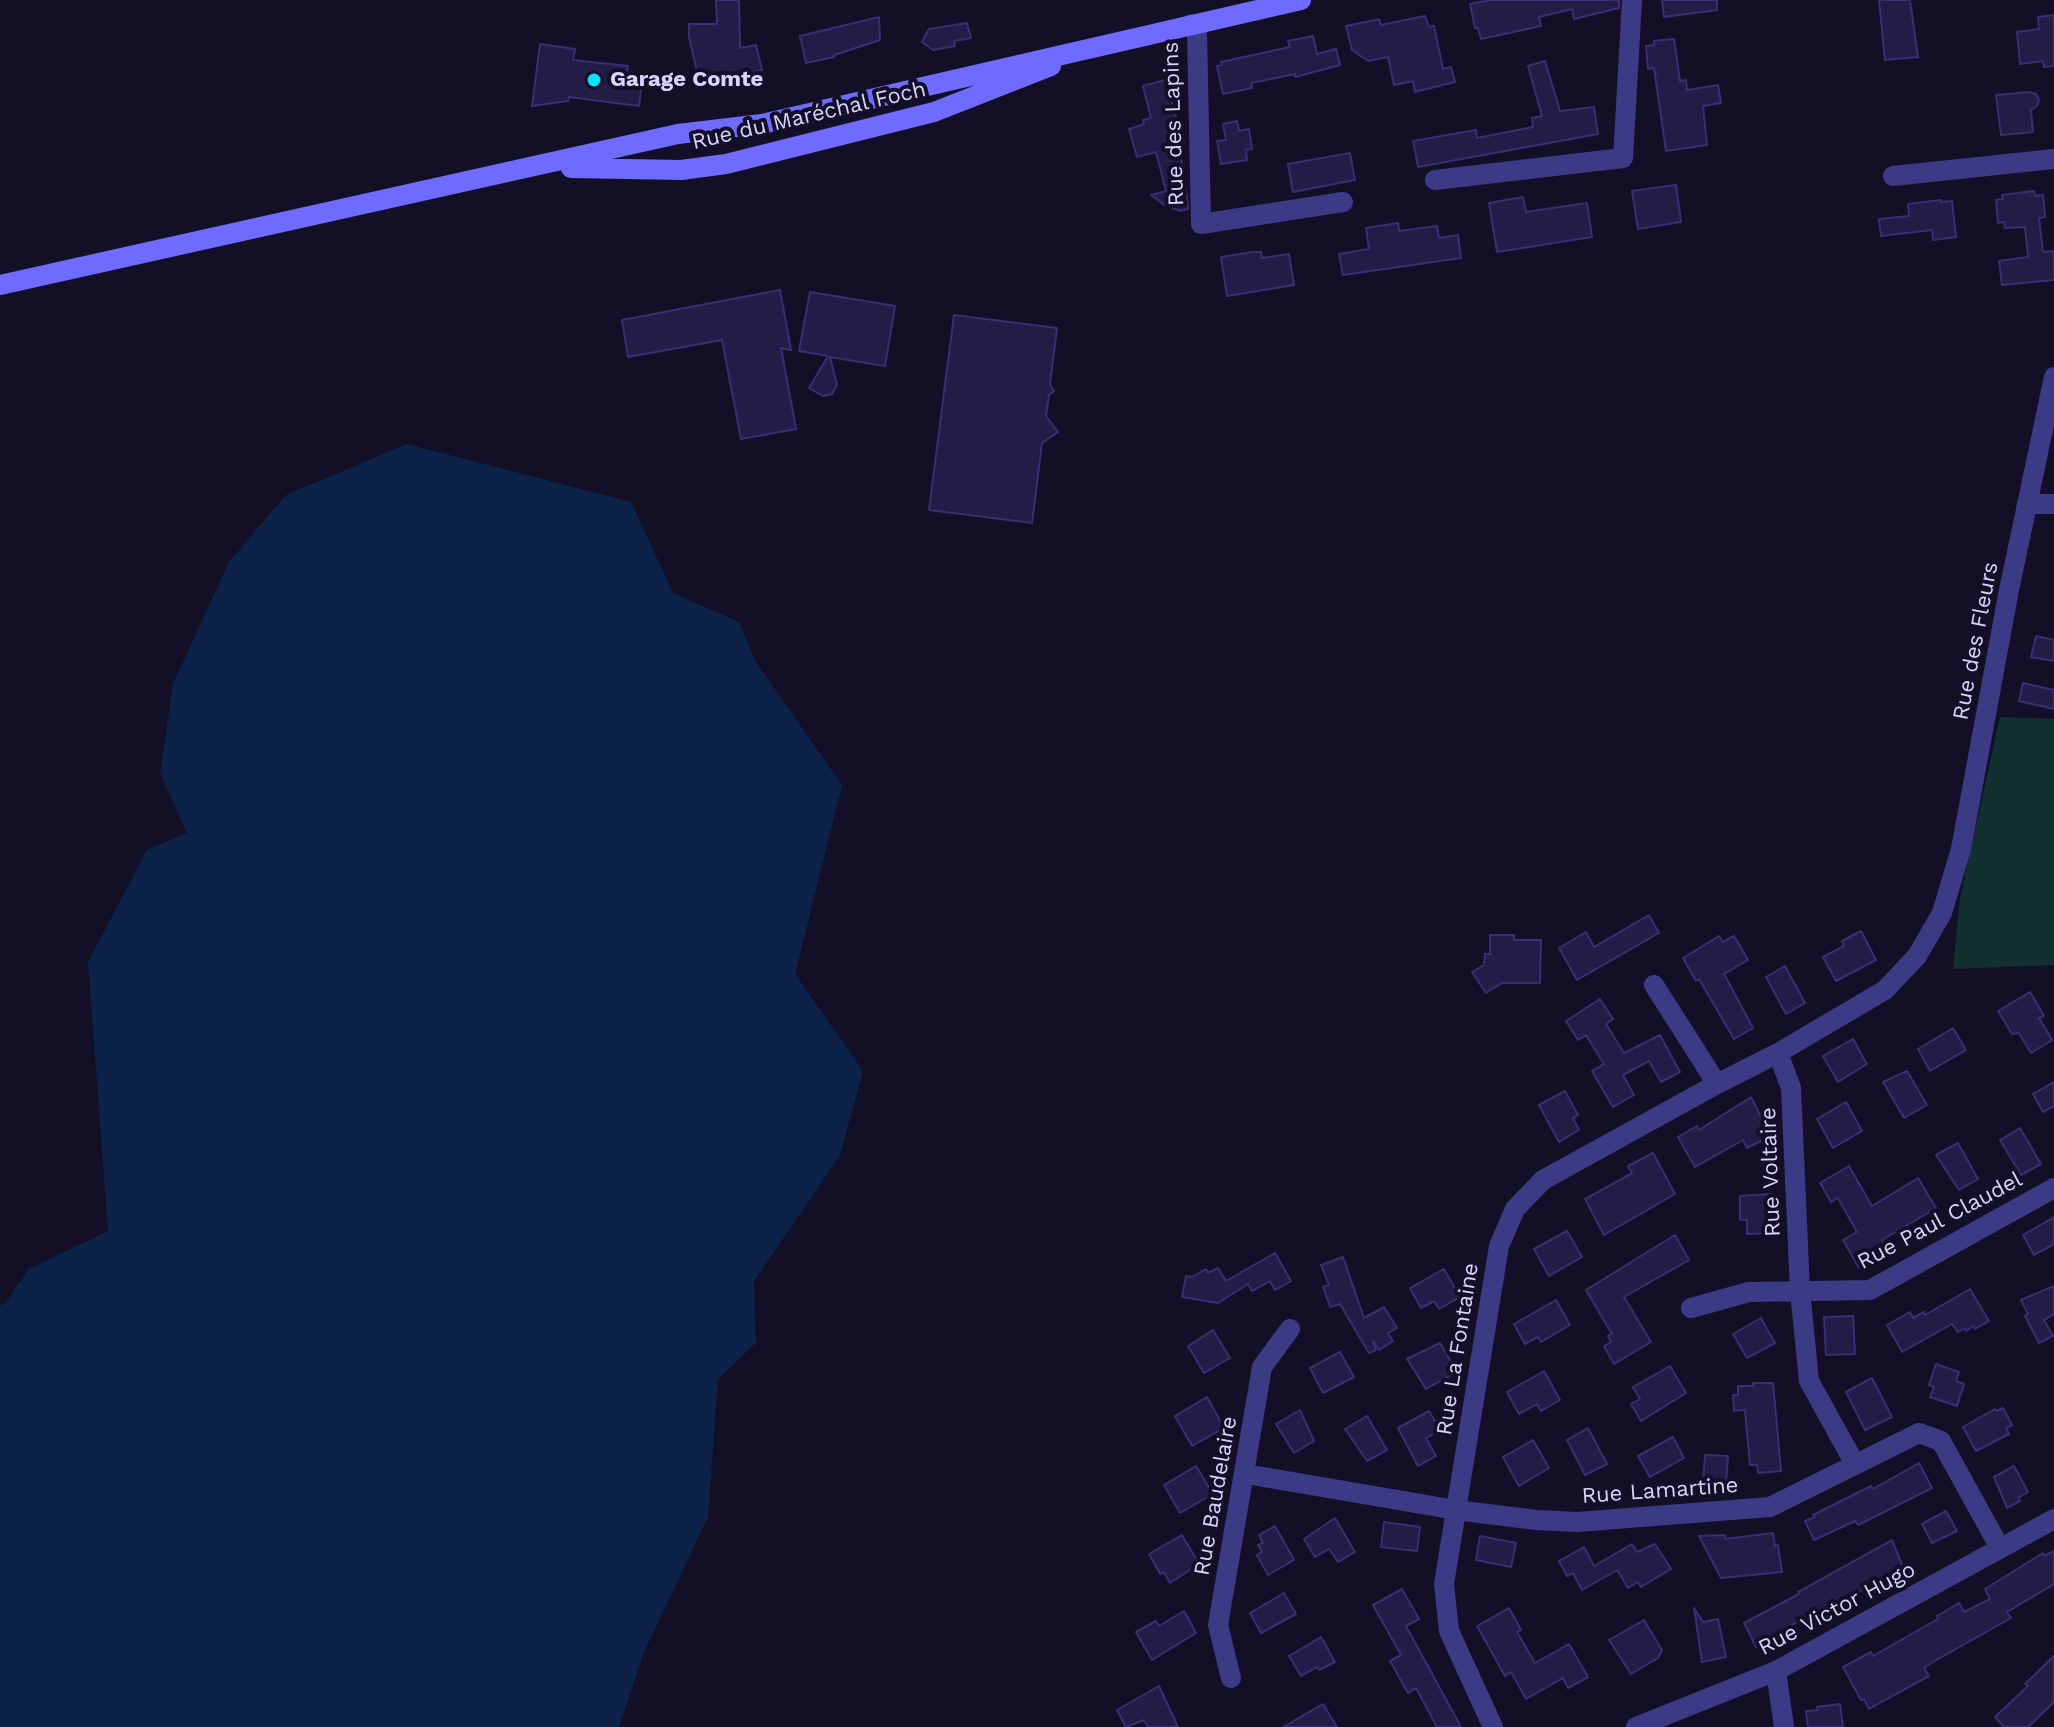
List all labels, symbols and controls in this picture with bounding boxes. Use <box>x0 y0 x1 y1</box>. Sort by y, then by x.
street label: Rue des Lapins <box>1158 41 1190 207</box>
place label: Garage Comte <box>610 67 763 93</box>
marker: Garage Comte <box>585 71 603 89</box>
street label: Rue du Maréchal Foch <box>689 76 929 156</box>
street label: Rue des Fleurs <box>1948 560 2004 722</box>
street label: Rue Voltaire <box>1756 1107 1786 1237</box>
street label: Rue Paul Claudel <box>1853 1166 2027 1276</box>
street label: Rue La Fontaine <box>1431 1261 1485 1437</box>
street label: Rue Baudelaire <box>1189 1414 1243 1578</box>
street label: Rue Lamartine <box>1581 1472 1739 1510</box>
street label: Rue Victor Hugo <box>1754 1557 1920 1661</box>

